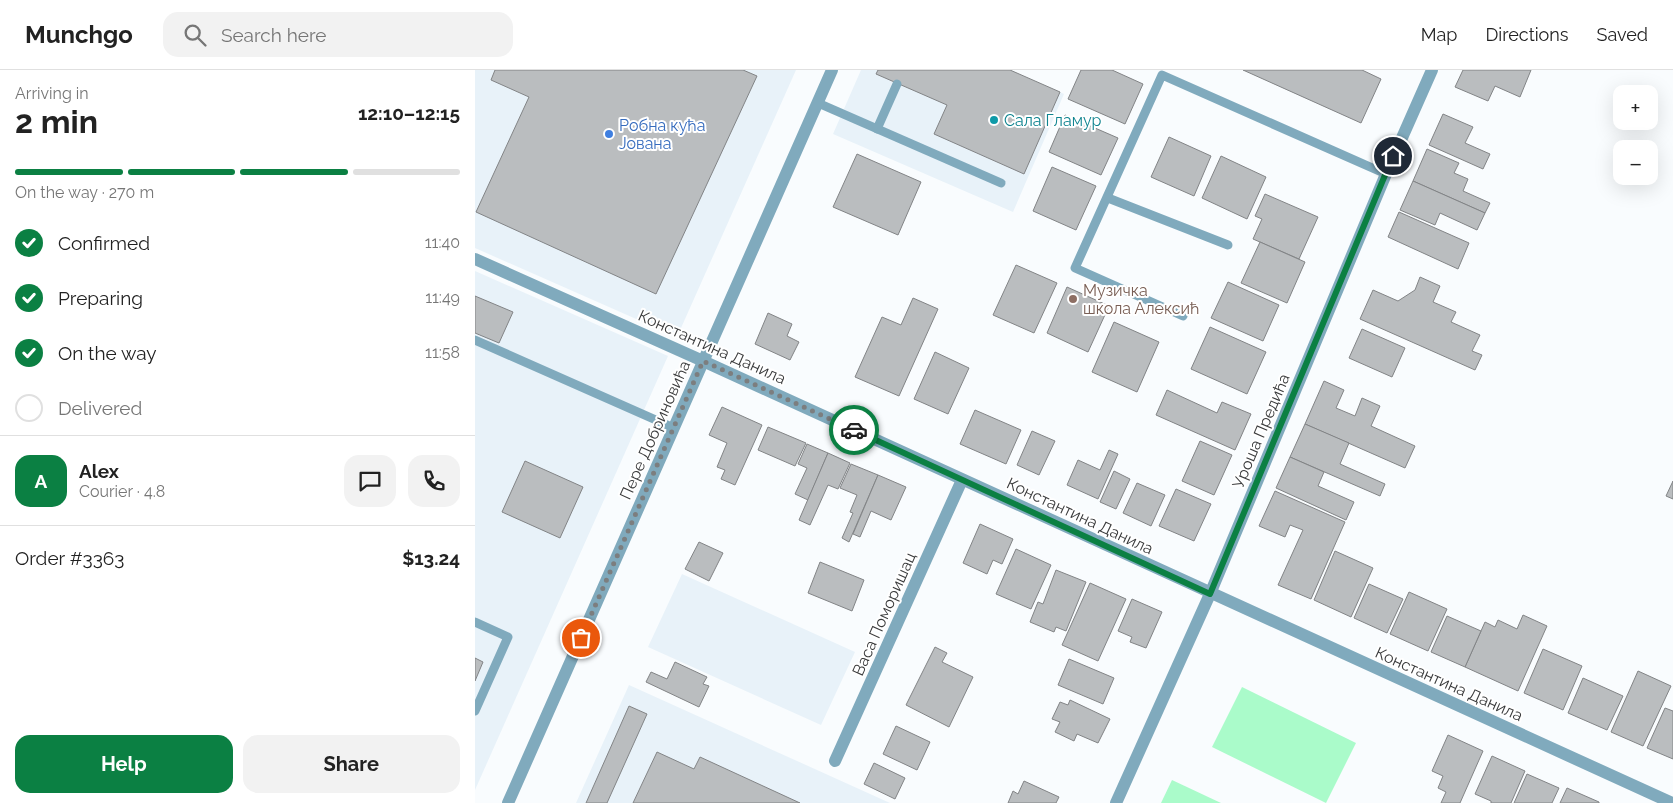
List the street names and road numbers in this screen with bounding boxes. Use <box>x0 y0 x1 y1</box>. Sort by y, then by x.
street label: Константина Данила <box>635 306 789 388</box>
street label: Пере Добриновића <box>616 358 694 502</box>
street label: Уроша Предића <box>1228 371 1294 491</box>
street label: Константина Данила <box>1004 474 1156 558</box>
street label: Васа Поморишац <box>848 549 920 679</box>
street label: Константина Данила <box>1372 643 1526 725</box>

